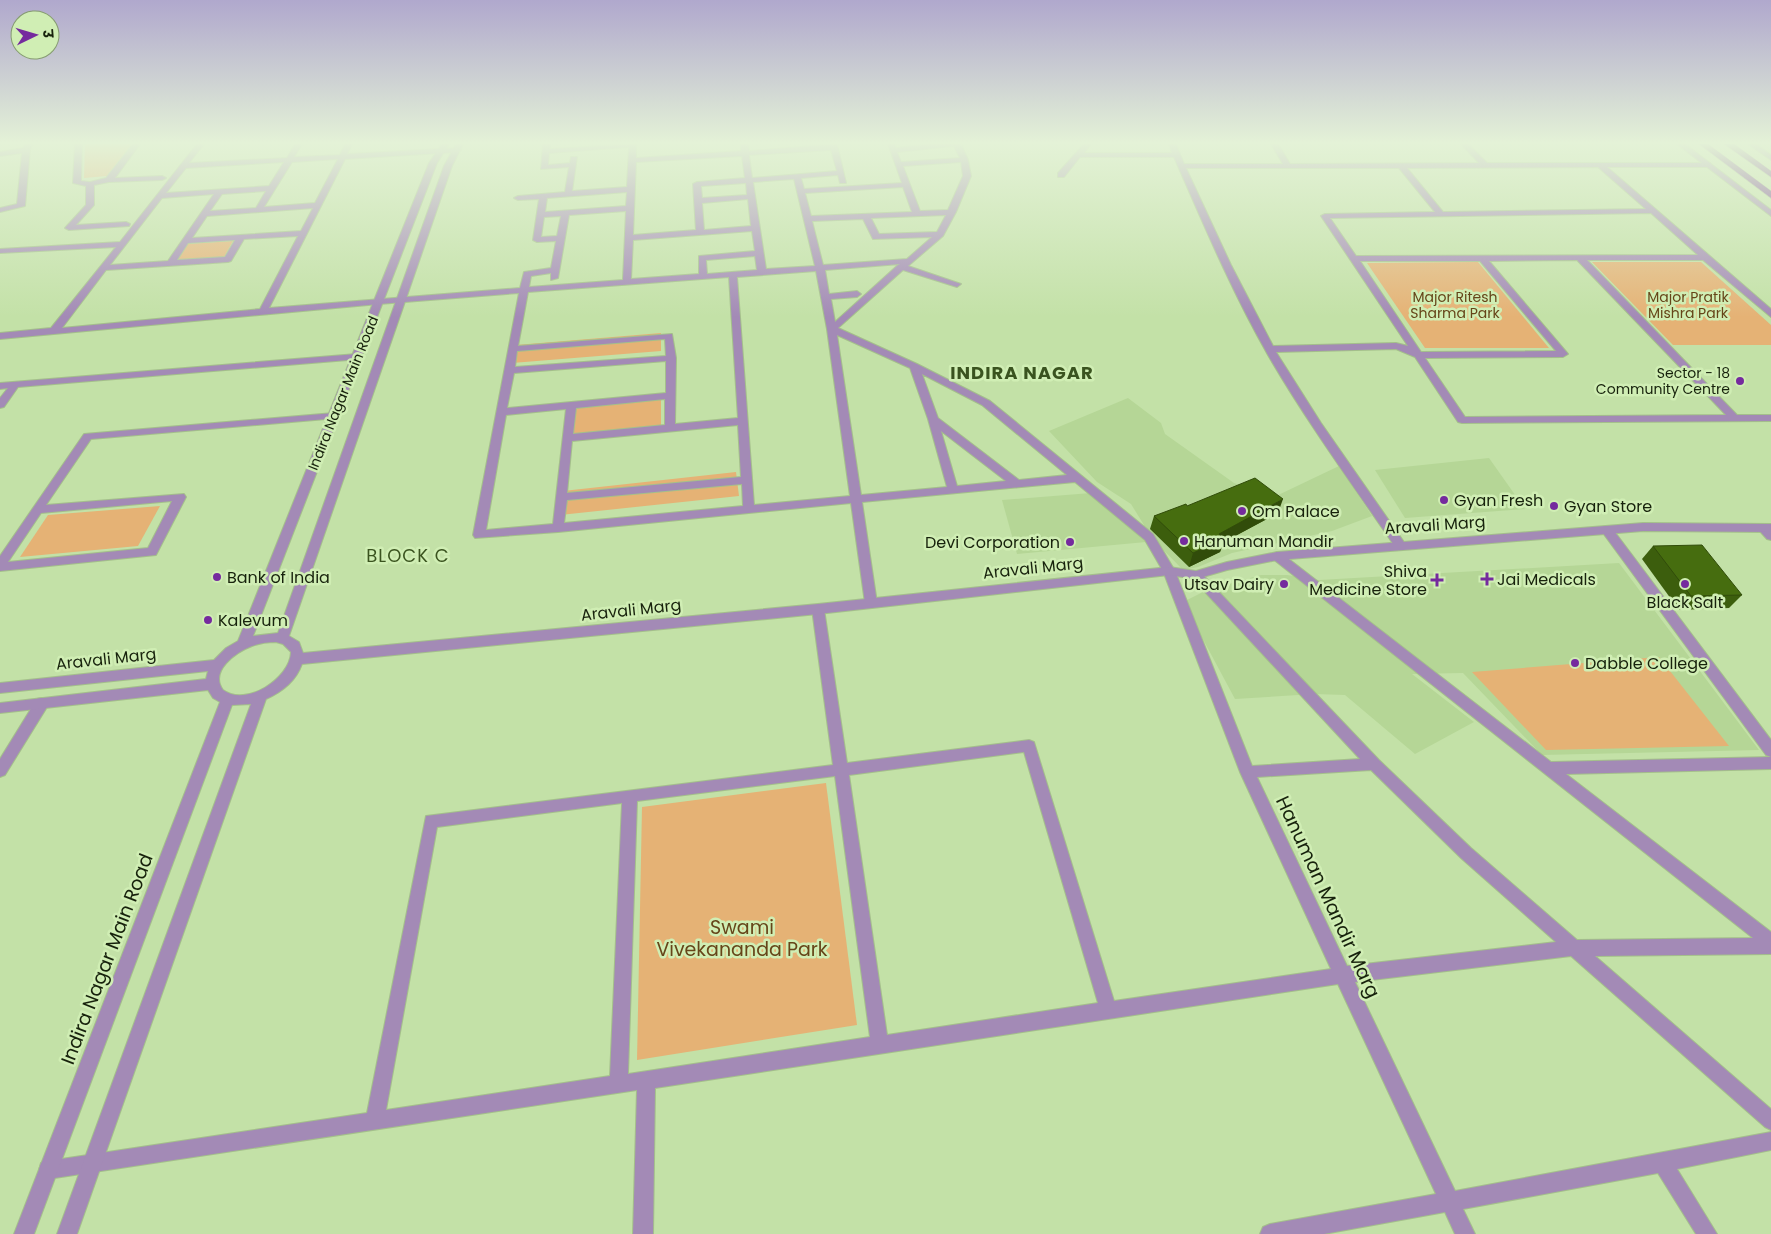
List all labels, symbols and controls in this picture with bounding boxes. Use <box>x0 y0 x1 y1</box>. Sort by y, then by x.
north arrow <box>10 10 60 60</box>
text: उ <box>38 28 58 40</box>
park label: Major Ritesh Sharma Park <box>1410 287 1501 323</box>
park label: Major Pratik Mishra Park <box>1647 287 1730 323</box>
street label: Indira Nagar Main Road <box>303 313 383 473</box>
district label: INDIRA NAGAR <box>950 360 1094 385</box>
place label: Sector - 18 Community Centre <box>1596 363 1730 399</box>
marker: Sector - 18 Community Centre <box>1734 375 1746 387</box>
place label: Gyan Fresh <box>1454 489 1543 512</box>
marker: Gyan Fresh <box>1438 494 1450 506</box>
place label: Gyan Store <box>1564 495 1652 518</box>
place label: Om Palace <box>1252 500 1340 523</box>
marker: Gyan Store <box>1548 500 1560 512</box>
marker: Om Palace <box>1236 505 1248 517</box>
street label: Aravali Marg <box>1384 510 1486 540</box>
place label: Hanuman Mandir <box>1194 530 1334 553</box>
place label: Devi Corporation <box>925 531 1060 554</box>
marker: Hanuman Mandir <box>1178 535 1190 547</box>
marker: Devi Corporation <box>1064 536 1076 548</box>
district label: BLOCK C <box>366 543 450 568</box>
street label: Aravali Marg <box>982 551 1084 585</box>
place label: Shiva Medicine Store <box>1309 560 1427 601</box>
place label: Bank of India <box>227 566 330 589</box>
place label: Jai Medicals <box>1497 568 1596 591</box>
marker: Bank of India <box>211 571 223 583</box>
place label: Utsav Dairy <box>1184 573 1274 596</box>
marker: Jai Medicals <box>1481 573 1493 585</box>
marker: Shiva Medicine Store <box>1431 574 1443 586</box>
marker: Utsav Dairy <box>1278 578 1290 590</box>
marker: Black Salt <box>1679 578 1691 590</box>
place label: Black Salt <box>1647 591 1724 614</box>
street label: Aravali Marg <box>580 593 682 627</box>
place label: Kalevum <box>218 609 288 632</box>
marker: Kalevum <box>202 614 214 626</box>
street label: Aravali Marg <box>55 642 157 676</box>
place label: Dabble College <box>1585 652 1708 675</box>
marker: Dabble College <box>1569 657 1581 669</box>
street label: Hanuman Mandir Marg <box>1269 792 1387 1002</box>
street label: Indira Nagar Main Road <box>54 850 160 1068</box>
park label: Swami Vivekananda Park <box>656 914 828 963</box>

